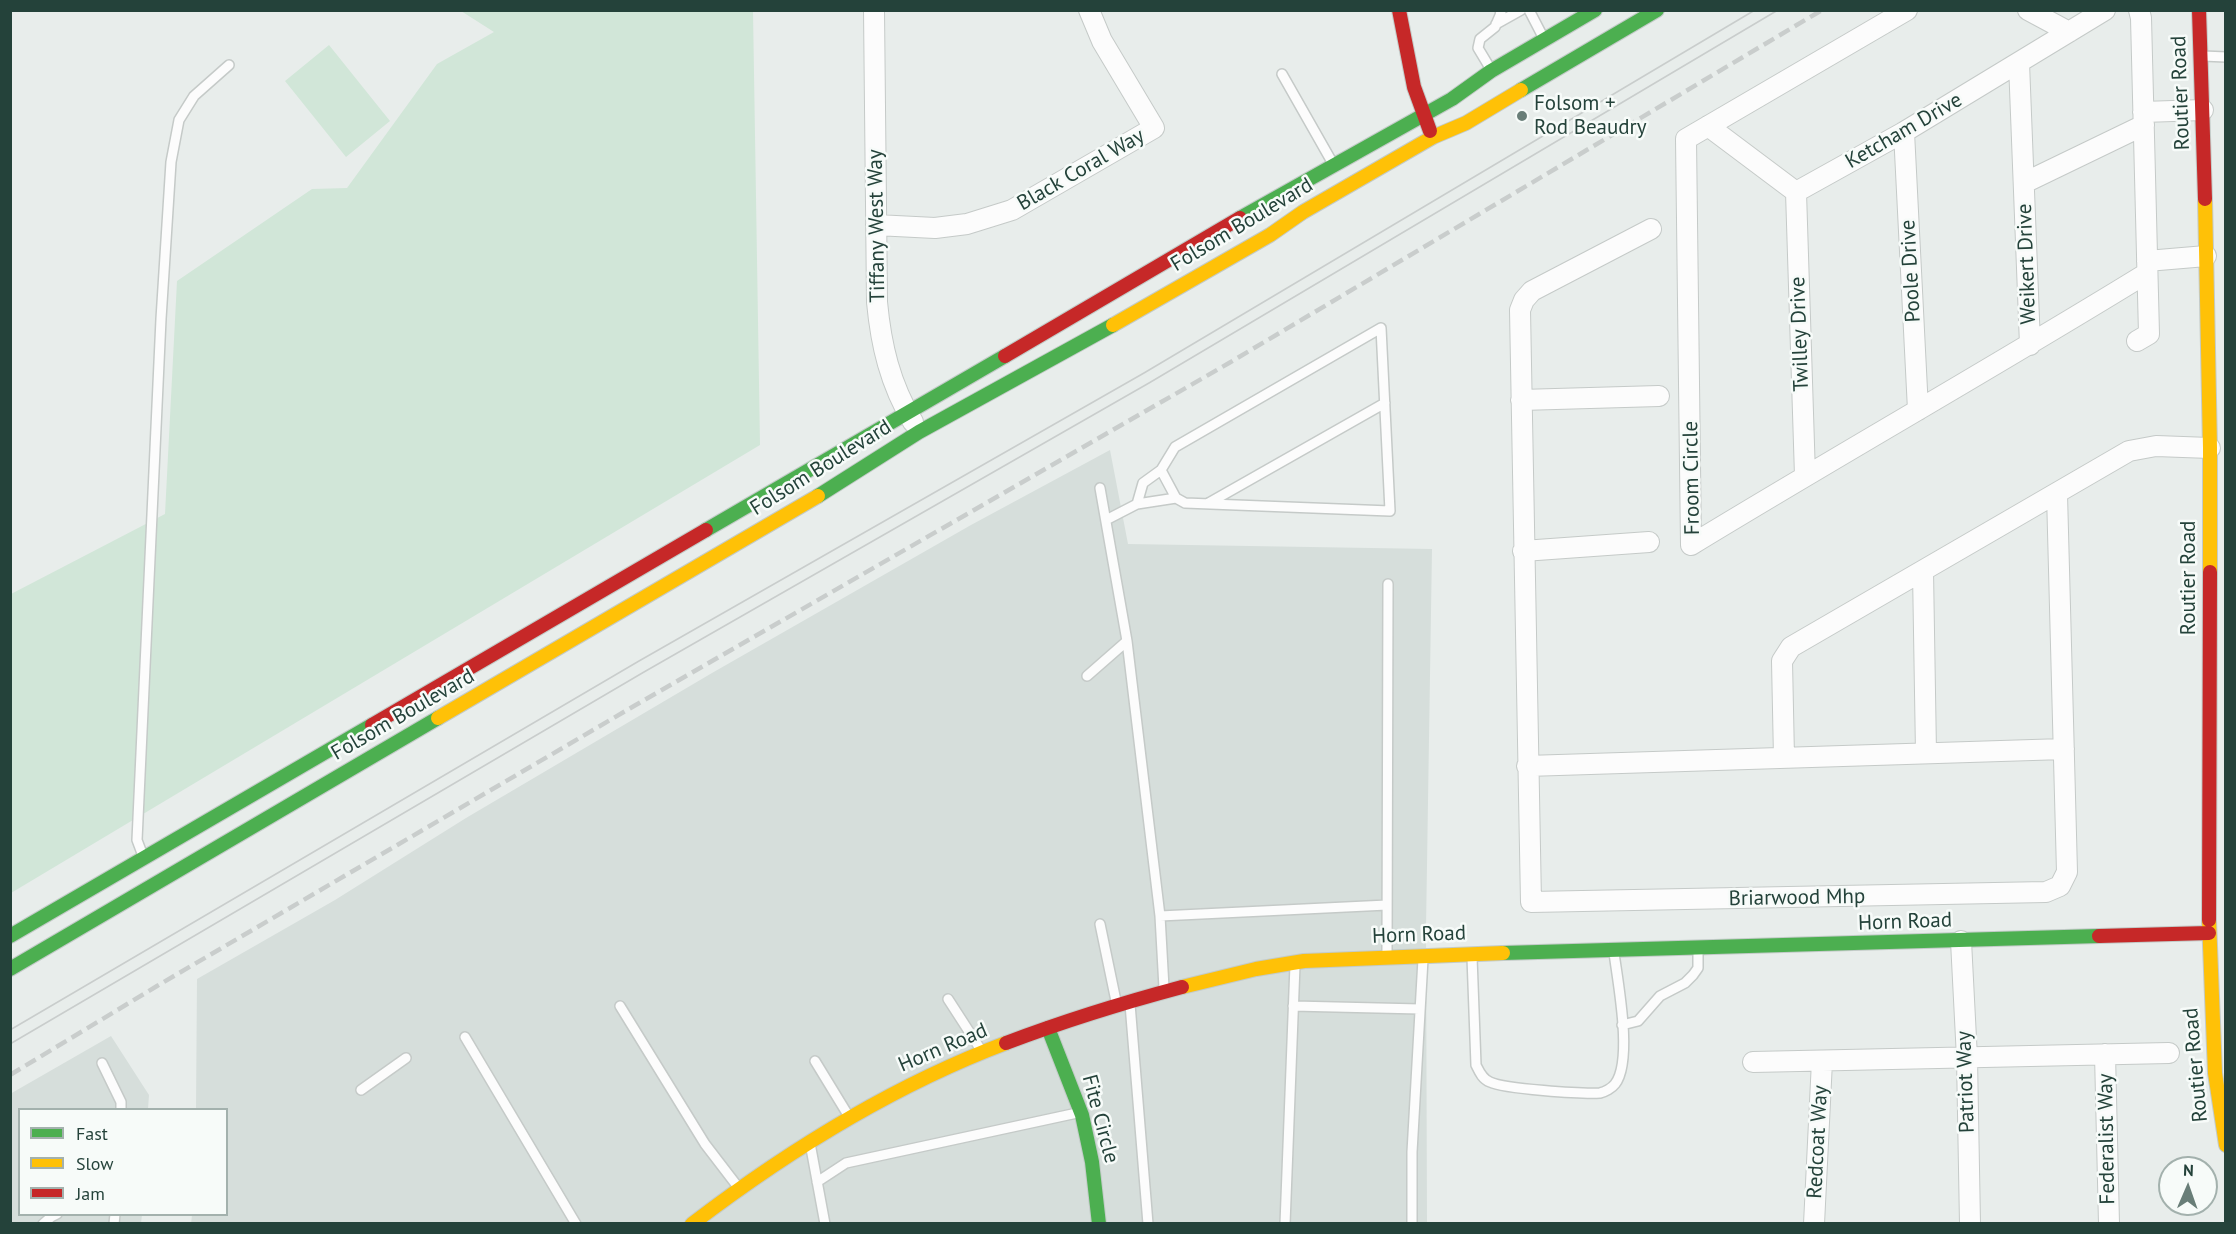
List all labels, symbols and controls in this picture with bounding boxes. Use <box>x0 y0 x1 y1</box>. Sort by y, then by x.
street label: Routier Road <box>2166 35 2196 151</box>
street label: Ketcham Drive <box>1841 87 1967 175</box>
place label: Folsom + Rod Beaudry <box>1534 91 1647 141</box>
marker: Folsom + Rod Beaudry <box>1515 109 1529 123</box>
street label: Black Coral Way <box>1013 123 1149 217</box>
street label: Tiffany West Way <box>863 149 891 303</box>
street label: Folsom Boulevard <box>1166 173 1318 277</box>
street label: Weikert Drive <box>2012 203 2042 325</box>
street label: Poole Drive <box>1896 219 1926 323</box>
street label: Twilley Drive <box>1785 276 1815 392</box>
street label: Folsom Boulevard <box>746 415 896 521</box>
street label: Froom Circle <box>1678 421 1706 535</box>
street label: Routier Road <box>2176 521 2202 635</box>
street label: Folsom Boulevard <box>327 664 479 766</box>
street label: Briarwood Mhp <box>1728 884 1866 912</box>
street label: Horn Road <box>1858 908 1952 936</box>
street label: Horn Road <box>1372 921 1466 949</box>
street label: Routier Road <box>2178 1007 2214 1123</box>
street label: Horn Road <box>895 1018 991 1078</box>
street label: Patriot Way <box>1952 1031 1980 1133</box>
street label: Fite Circle <box>1076 1072 1124 1166</box>
street label: Federalist Way <box>2093 1073 2121 1205</box>
street label: Redcoat Way <box>1802 1085 1834 1199</box>
legend <box>18 1108 228 1216</box>
text: Fast <box>76 1122 108 1145</box>
text: Slow <box>76 1152 114 1175</box>
north arrow <box>2158 1156 2218 1216</box>
text: N <box>2183 1160 2194 1180</box>
text: Jam <box>76 1182 105 1205</box>

